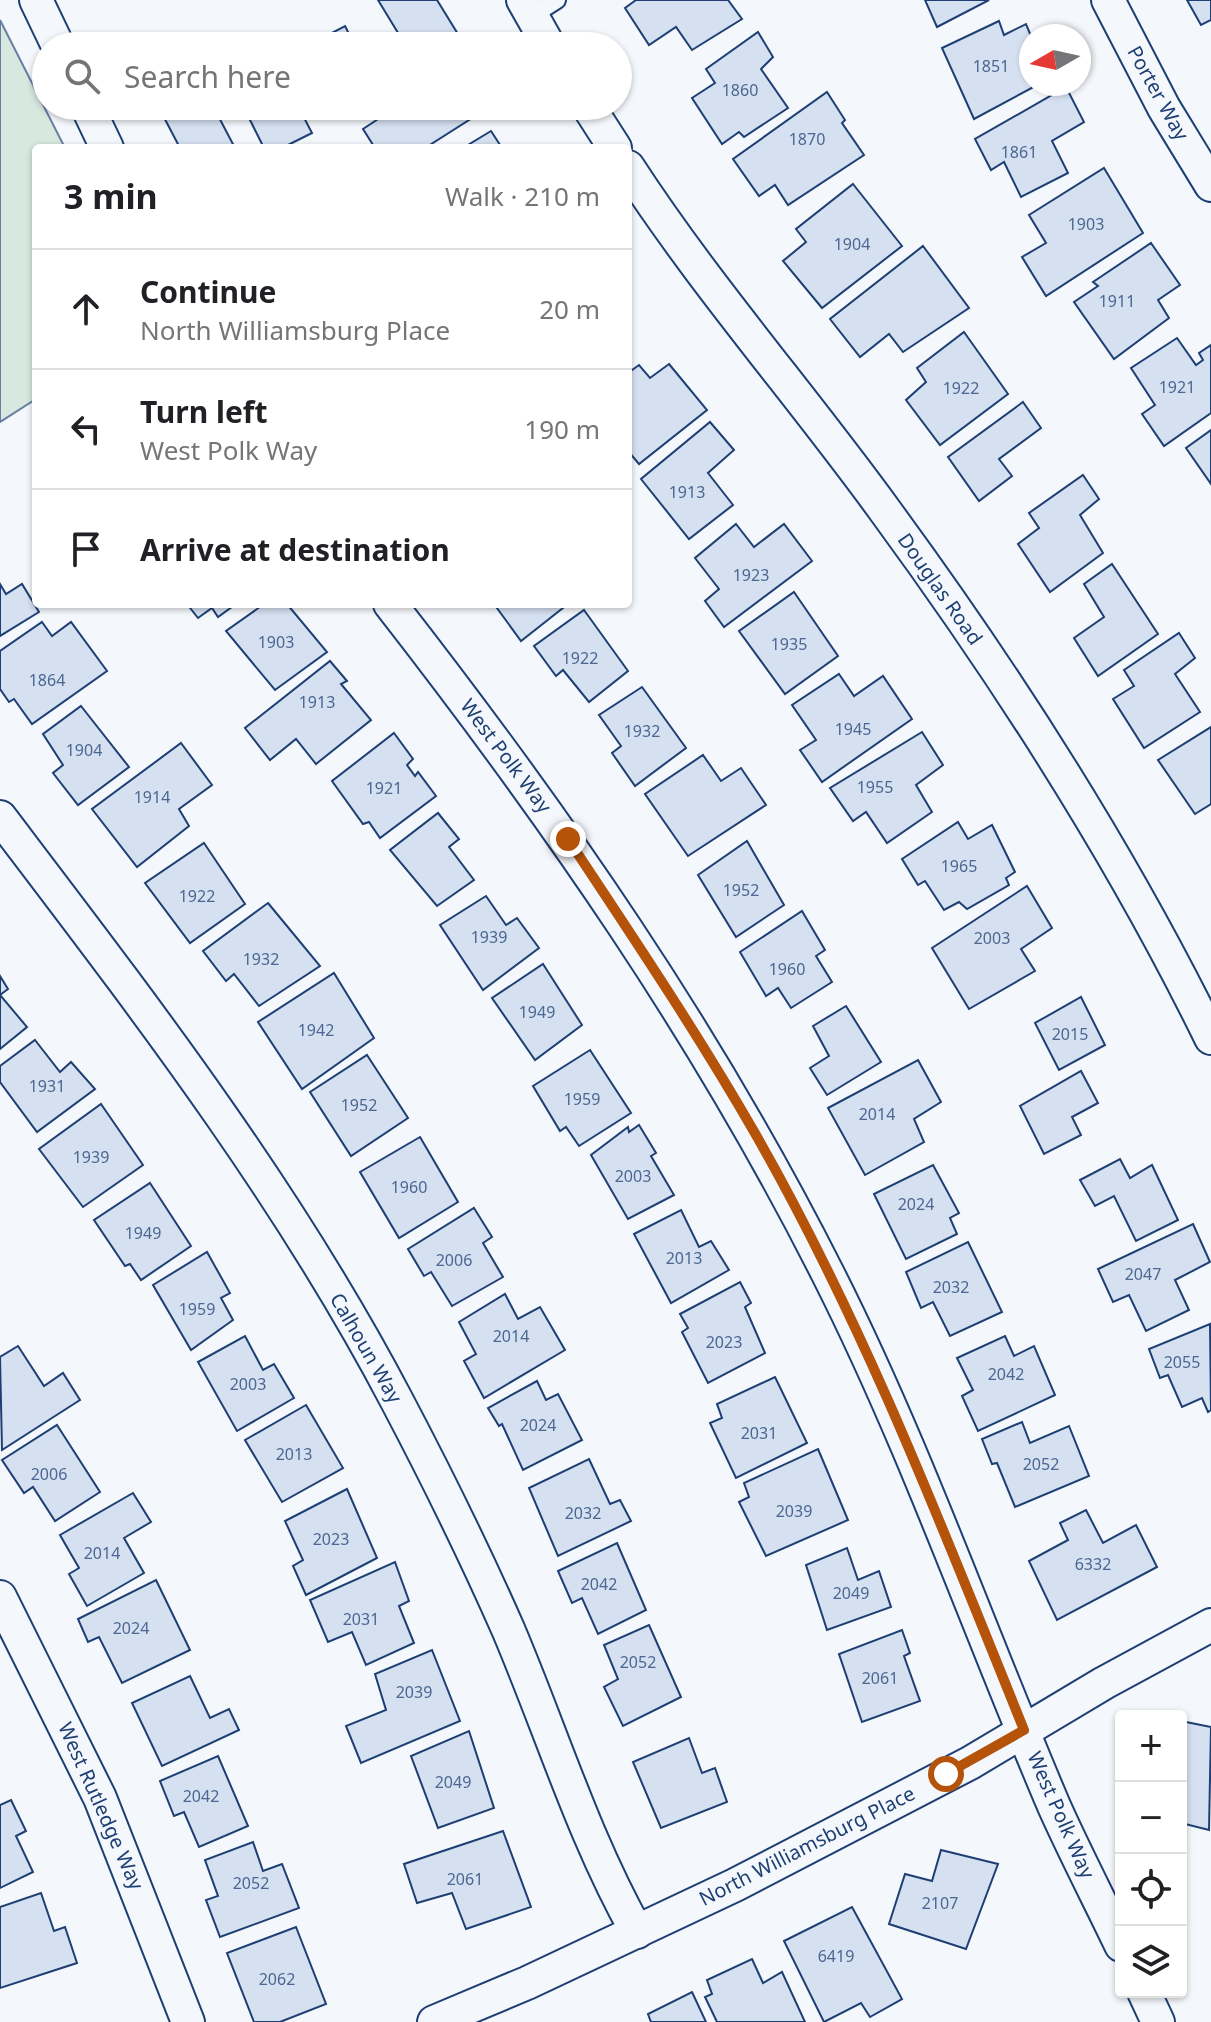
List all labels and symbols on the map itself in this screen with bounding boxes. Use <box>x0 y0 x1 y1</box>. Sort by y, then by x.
north arrow <box>1019 24 1091 96</box>
street label: Porter Way <box>1121 41 1196 145</box>
house number: 1851 <box>973 55 1009 77</box>
house number: 1860 <box>722 79 758 101</box>
house number: 1870 <box>789 128 825 150</box>
house number: 1861 <box>1001 141 1037 163</box>
house number: 1903 <box>1068 213 1104 235</box>
house number: 1904 <box>834 233 870 255</box>
house number: 1911 <box>1099 290 1135 312</box>
house number: 1921 <box>1159 376 1195 398</box>
house number: 1922 <box>943 377 979 399</box>
house number: 1913 <box>669 481 705 503</box>
street label: Douglas Road <box>892 527 989 650</box>
house number: 1923 <box>733 564 769 586</box>
house number: 1903 <box>258 631 294 653</box>
house number: 1935 <box>771 633 807 655</box>
house number: 1922 <box>562 647 598 669</box>
house number: 1864 <box>29 669 65 691</box>
house number: 1913 <box>299 691 335 713</box>
street label: West Polk Way <box>455 693 559 819</box>
house number: 1945 <box>835 718 871 740</box>
house number: 1932 <box>624 720 660 742</box>
house number: 1904 <box>66 739 102 761</box>
house number: 1955 <box>857 776 893 798</box>
house number: 1921 <box>366 777 402 799</box>
house number: 1914 <box>134 786 170 808</box>
route end <box>550 821 586 857</box>
house number: 1965 <box>941 855 977 877</box>
house number: 1952 <box>723 879 759 901</box>
house number: 1922 <box>179 885 215 907</box>
house number: 1939 <box>471 926 507 948</box>
house number: 2003 <box>974 927 1010 949</box>
house number: 1932 <box>243 948 279 970</box>
house number: 1960 <box>769 958 805 980</box>
house number: 1949 <box>519 1001 555 1023</box>
house number: 1942 <box>298 1019 334 1041</box>
house number: 2015 <box>1052 1023 1088 1045</box>
house number: 1931 <box>29 1075 65 1097</box>
house number: 1959 <box>564 1088 600 1110</box>
house number: 1952 <box>341 1094 377 1116</box>
house number: 2014 <box>859 1103 895 1125</box>
house number: 1939 <box>73 1146 109 1168</box>
house number: 2003 <box>615 1165 651 1187</box>
house number: 1960 <box>391 1176 427 1198</box>
house number: 2024 <box>898 1193 934 1215</box>
house number: 1949 <box>125 1222 161 1244</box>
house number: 2013 <box>666 1247 702 1269</box>
house number: 2006 <box>436 1249 472 1271</box>
house number: 2047 <box>1125 1263 1161 1285</box>
house number: 2032 <box>933 1276 969 1298</box>
street label: Calhoun Way <box>324 1288 409 1408</box>
house number: 1959 <box>179 1298 215 1320</box>
house number: 2014 <box>493 1325 529 1347</box>
house number: 2023 <box>706 1331 742 1353</box>
house number: 2055 <box>1164 1351 1200 1373</box>
house number: 2042 <box>988 1363 1024 1385</box>
house number: 2003 <box>230 1373 266 1395</box>
house number: 2024 <box>520 1414 556 1436</box>
house number: 2031 <box>741 1422 777 1444</box>
house number: 2013 <box>276 1443 312 1465</box>
house number: 2052 <box>1023 1453 1059 1475</box>
house number: 2006 <box>31 1463 67 1485</box>
house number: 2039 <box>776 1500 812 1522</box>
house number: 2032 <box>565 1502 601 1524</box>
house number: 2023 <box>313 1528 349 1550</box>
house number: 2014 <box>84 1542 120 1564</box>
house number: 6332 <box>1075 1553 1111 1575</box>
house number: 2042 <box>581 1573 617 1595</box>
house number: 2049 <box>833 1582 869 1604</box>
house number: 2031 <box>343 1608 379 1630</box>
house number: 2024 <box>113 1617 149 1639</box>
house number: 2052 <box>620 1651 656 1673</box>
house number: 2061 <box>862 1667 898 1689</box>
house number: 2039 <box>396 1681 432 1703</box>
street label: West Rutledge Way <box>52 1718 151 1895</box>
street label: West Polk Way <box>1021 1747 1102 1883</box>
route start <box>928 1756 964 1792</box>
house number: 2049 <box>435 1771 471 1793</box>
street label: North Williamsburg Place <box>694 1779 919 1912</box>
house number: 2042 <box>183 1785 219 1807</box>
house number: 2061 <box>447 1868 483 1890</box>
house number: 2052 <box>233 1872 269 1894</box>
house number: 2107 <box>922 1892 958 1914</box>
house number: 6419 <box>818 1945 854 1967</box>
house number: 2062 <box>259 1968 295 1990</box>

